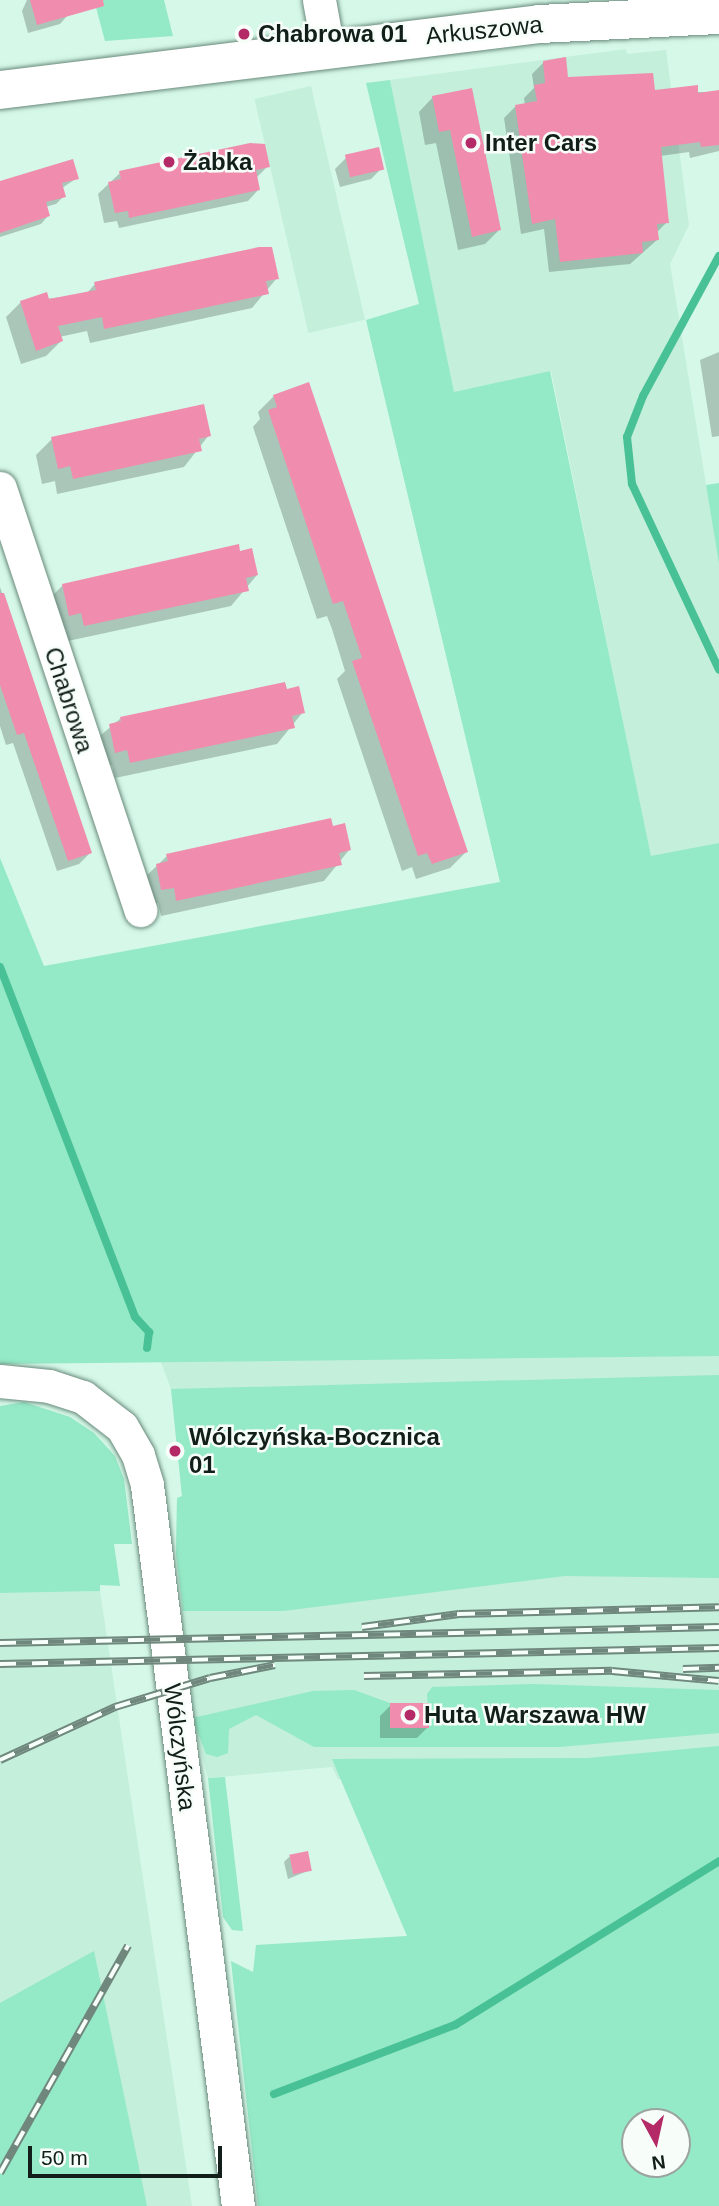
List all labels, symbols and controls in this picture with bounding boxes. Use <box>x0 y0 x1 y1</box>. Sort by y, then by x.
street label: Arkuszowa <box>424 10 544 50</box>
place label: Chabrowa 01 <box>258 20 407 48</box>
marker: Chabrowa 01 <box>236 26 252 42</box>
place label: Inter Cars <box>485 129 597 157</box>
marker: Inter Cars <box>463 135 479 151</box>
place label: Żabka <box>183 148 252 176</box>
marker: Żabka <box>161 154 177 170</box>
street label: Chabrowa <box>38 644 100 756</box>
place label: Wólczyńska-Bocznica 01 <box>189 1423 440 1479</box>
marker: Wólczyńska-Bocznica 01 <box>167 1443 183 1459</box>
street label: Wólczyńska <box>158 1682 202 1812</box>
place label: Huta Warszawa HW <box>424 1701 646 1729</box>
marker: Huta Warszawa HW <box>402 1707 418 1723</box>
north arrow <box>621 2108 691 2178</box>
scale bar <box>32 2132 226 2176</box>
text: 50 m <box>41 2146 88 2169</box>
text: N <box>650 2151 667 2174</box>

